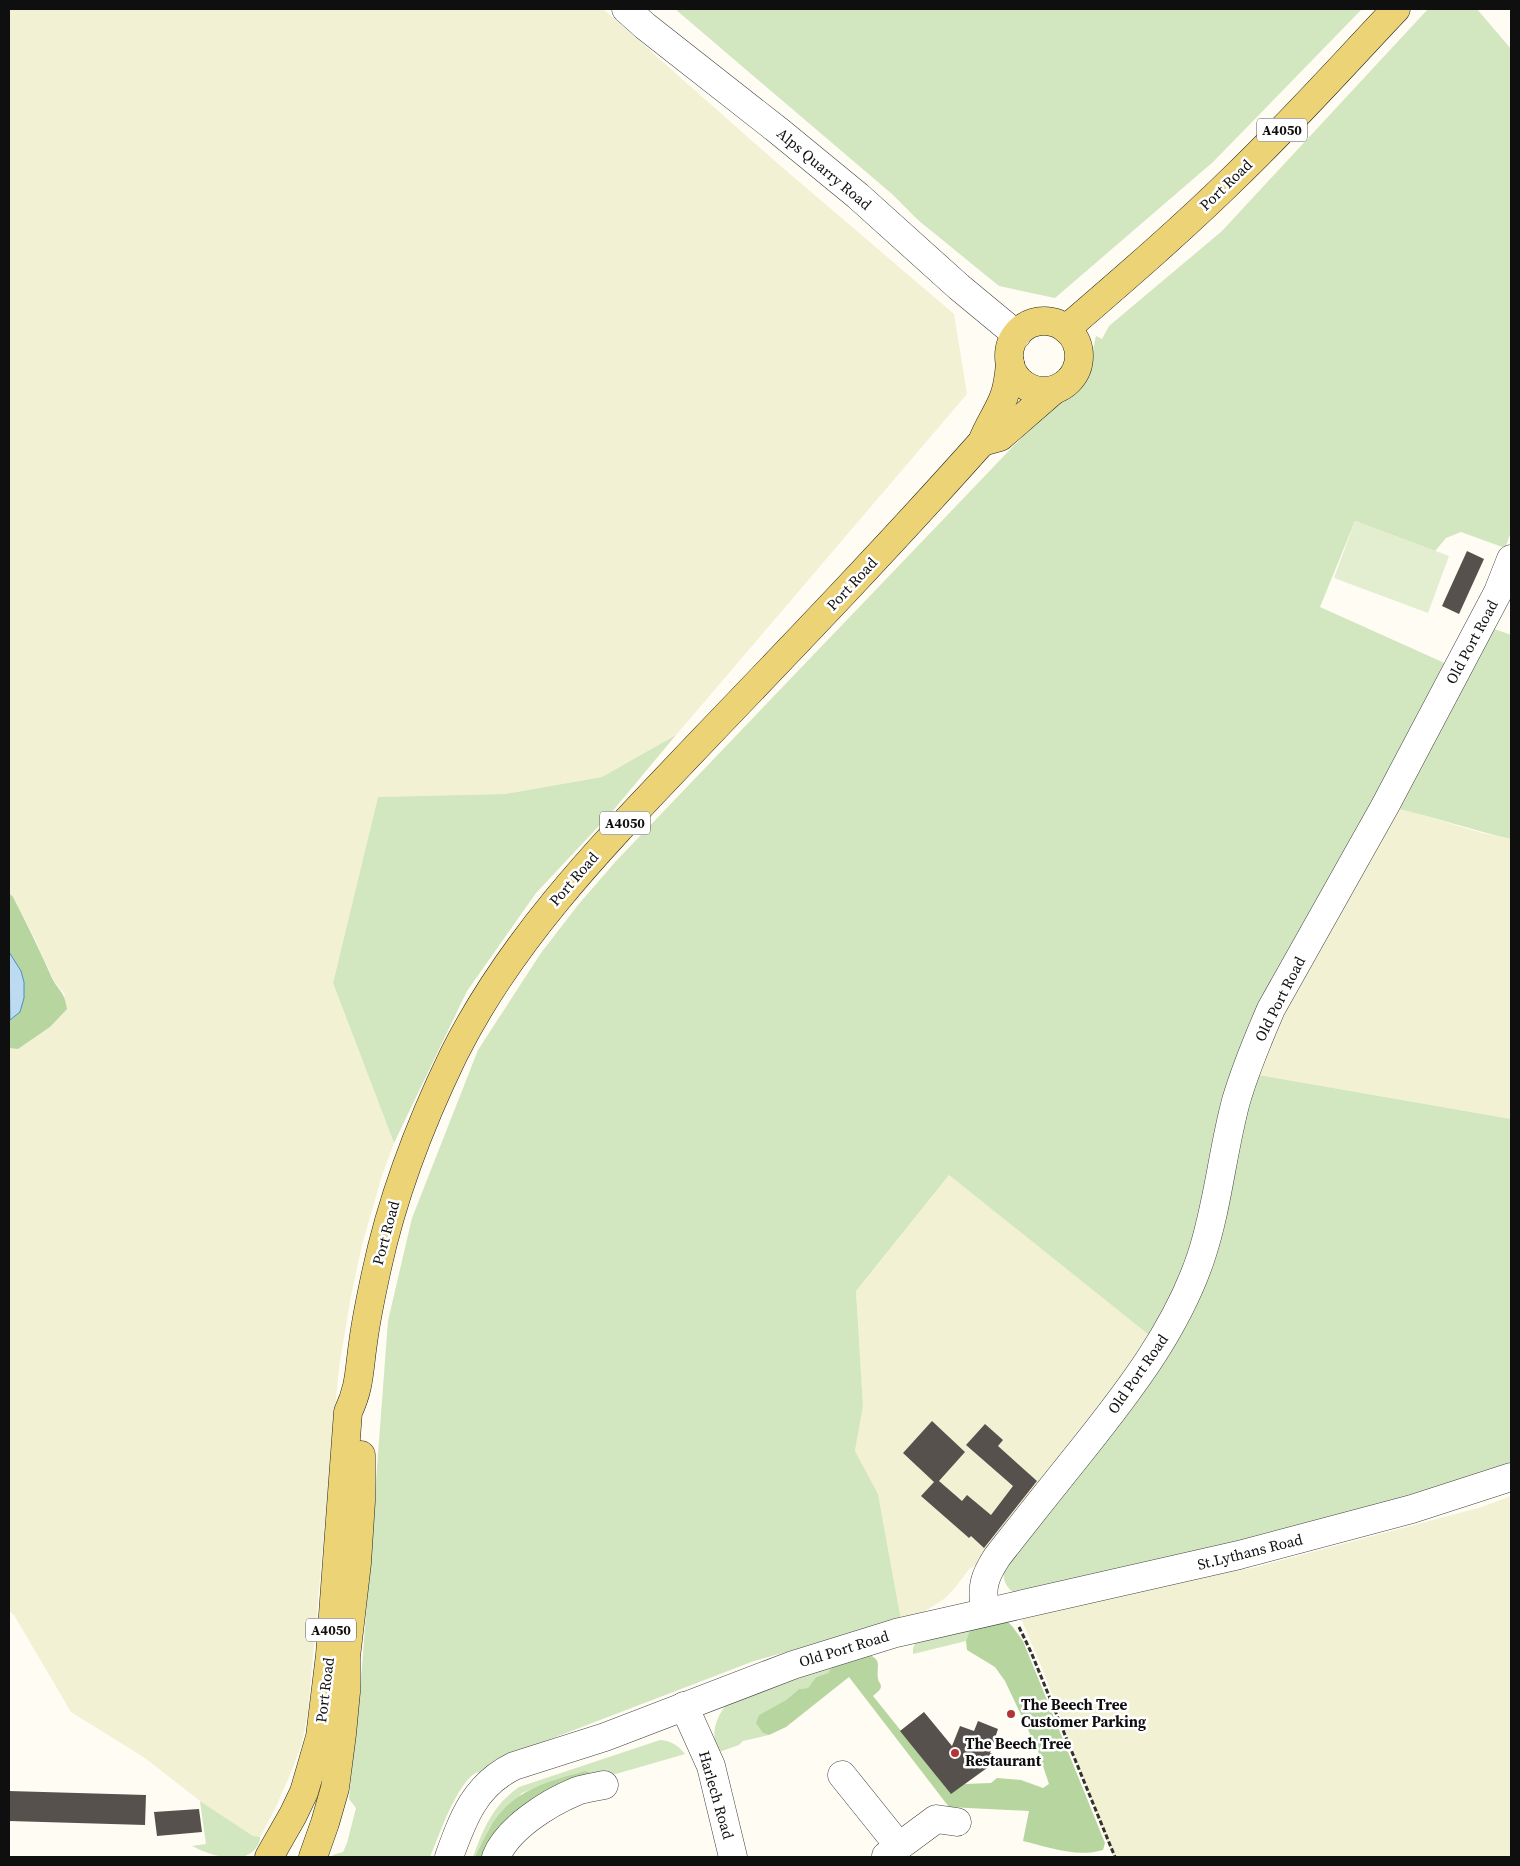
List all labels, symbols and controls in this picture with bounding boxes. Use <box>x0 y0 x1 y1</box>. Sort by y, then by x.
road number: A4050 <box>1257 118 1307 142</box>
street label: Alps Quarry Road <box>772 123 877 215</box>
street label: Port Road <box>1195 154 1257 215</box>
street label: Port Road <box>822 552 882 615</box>
street label: Old Port Road <box>1440 595 1503 688</box>
road number: A4050 <box>600 811 650 834</box>
street label: Port Road <box>544 847 603 910</box>
street label: Old Port Road <box>1249 952 1310 1045</box>
street label: Port Road <box>367 1198 404 1267</box>
street label: Old Port Road <box>1102 1329 1173 1418</box>
street label: St.Lythans Road <box>1195 1528 1305 1575</box>
road number: A4050 <box>306 1618 356 1642</box>
street label: Old Port Road <box>796 1625 892 1672</box>
street label: Port Road <box>310 1656 339 1724</box>
place label: The Beech Tree Customer Parking <box>1021 1694 1146 1732</box>
marker: The Beech Tree Customer Parking <box>1005 1708 1017 1720</box>
place label: The Beech Tree Restaurant <box>965 1733 1071 1771</box>
marker: The Beech Tree Restaurant <box>949 1747 961 1759</box>
street label: Harlech Road <box>694 1748 739 1842</box>

